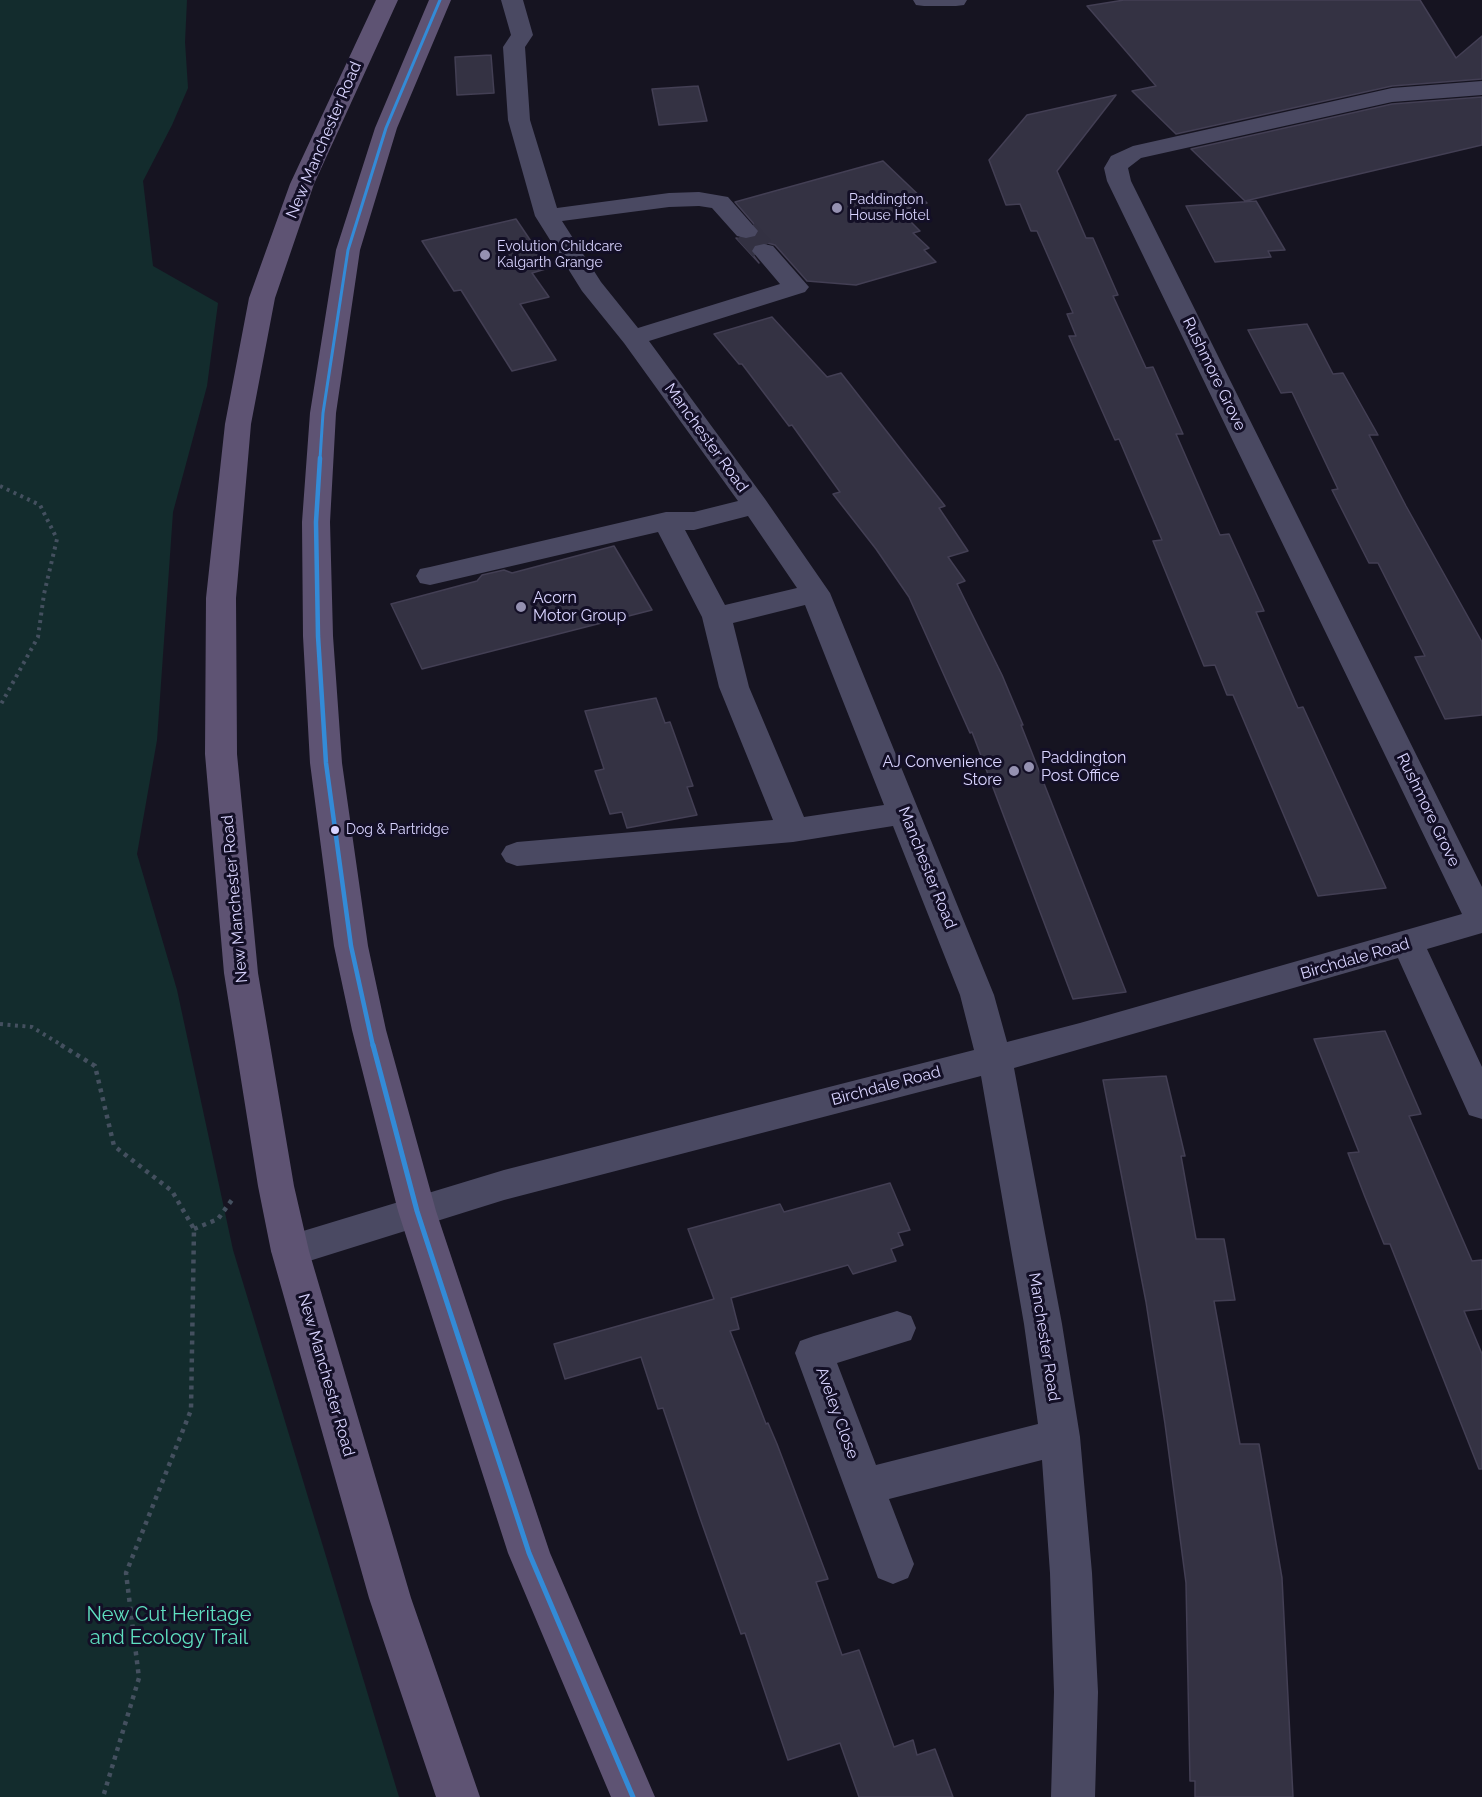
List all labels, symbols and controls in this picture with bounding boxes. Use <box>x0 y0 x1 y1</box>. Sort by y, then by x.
street label: New Manchester Road <box>282 59 366 221</box>
place label: Paddington House Hotel <box>849 192 929 225</box>
marker: Paddington House Hotel <box>830 201 844 215</box>
place label: Evolution Childcare Kalgarth Grange <box>497 239 622 272</box>
marker: Evolution Childcare Kalgarth Grange <box>478 248 492 262</box>
street label: Rushmore Grove <box>1178 314 1250 434</box>
street label: Manchester Road <box>660 380 752 496</box>
place label: Acorn Motor Group <box>533 588 626 626</box>
marker: Acorn Motor Group <box>514 600 528 614</box>
place label: Paddington Post Office <box>1041 748 1126 786</box>
street label: Rushmore Grove <box>1392 750 1464 870</box>
place label: AJ Convenience Store <box>883 752 1002 790</box>
marker: Paddington Post Office <box>1022 760 1036 774</box>
marker: AJ Convenience Store <box>1007 764 1021 778</box>
street label: Manchester Road <box>894 804 960 932</box>
street label: New Manchester Road <box>218 814 252 984</box>
place label: Dog & Partridge <box>346 822 449 838</box>
marker: Dog & Partridge <box>329 824 341 836</box>
street label: Birchdale Road <box>1298 934 1412 984</box>
street label: Birchdale Road <box>829 1062 943 1110</box>
street label: Manchester Road <box>1024 1271 1064 1403</box>
street label: New Manchester Road <box>294 1291 358 1459</box>
street label: Aveley Close <box>812 1365 862 1461</box>
park label: New Cut Heritage and Ecology Trail <box>87 1603 251 1650</box>

